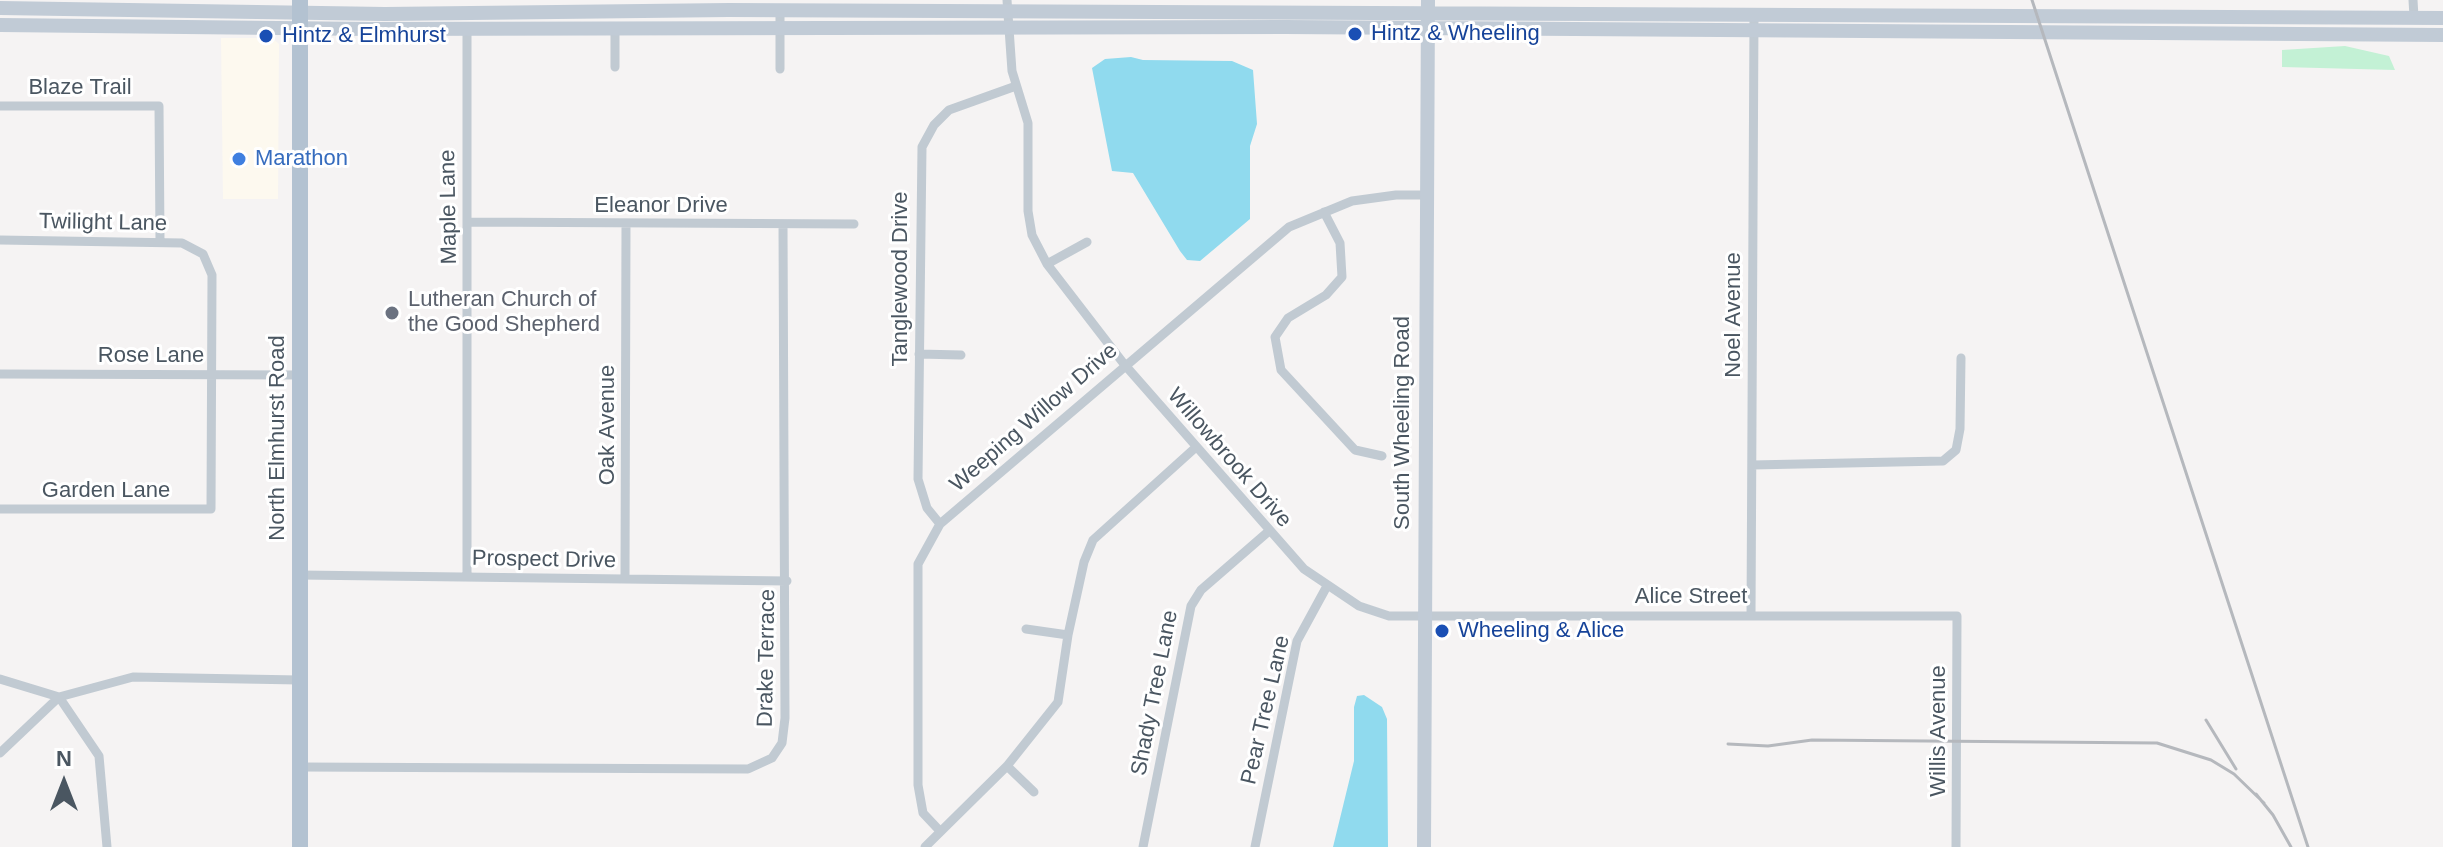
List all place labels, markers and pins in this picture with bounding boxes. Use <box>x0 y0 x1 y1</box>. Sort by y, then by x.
place label: Hintz & Wheeling <box>1371 21 1540 47</box>
place label: Hintz & Elmhurst <box>282 23 446 49</box>
marker: Hintz & Wheeling <box>1346 25 1364 43</box>
marker: Hintz & Elmhurst <box>257 27 275 45</box>
place label: Marathon <box>255 146 348 172</box>
marker: Marathon <box>230 150 248 168</box>
place label: Lutheran Church of the Good Shepherd <box>408 287 600 338</box>
marker: Lutheran Church of the Good Shepherd <box>383 304 401 322</box>
place label: Wheeling & Alice <box>1458 618 1624 644</box>
marker: Wheeling & Alice <box>1433 622 1451 640</box>

